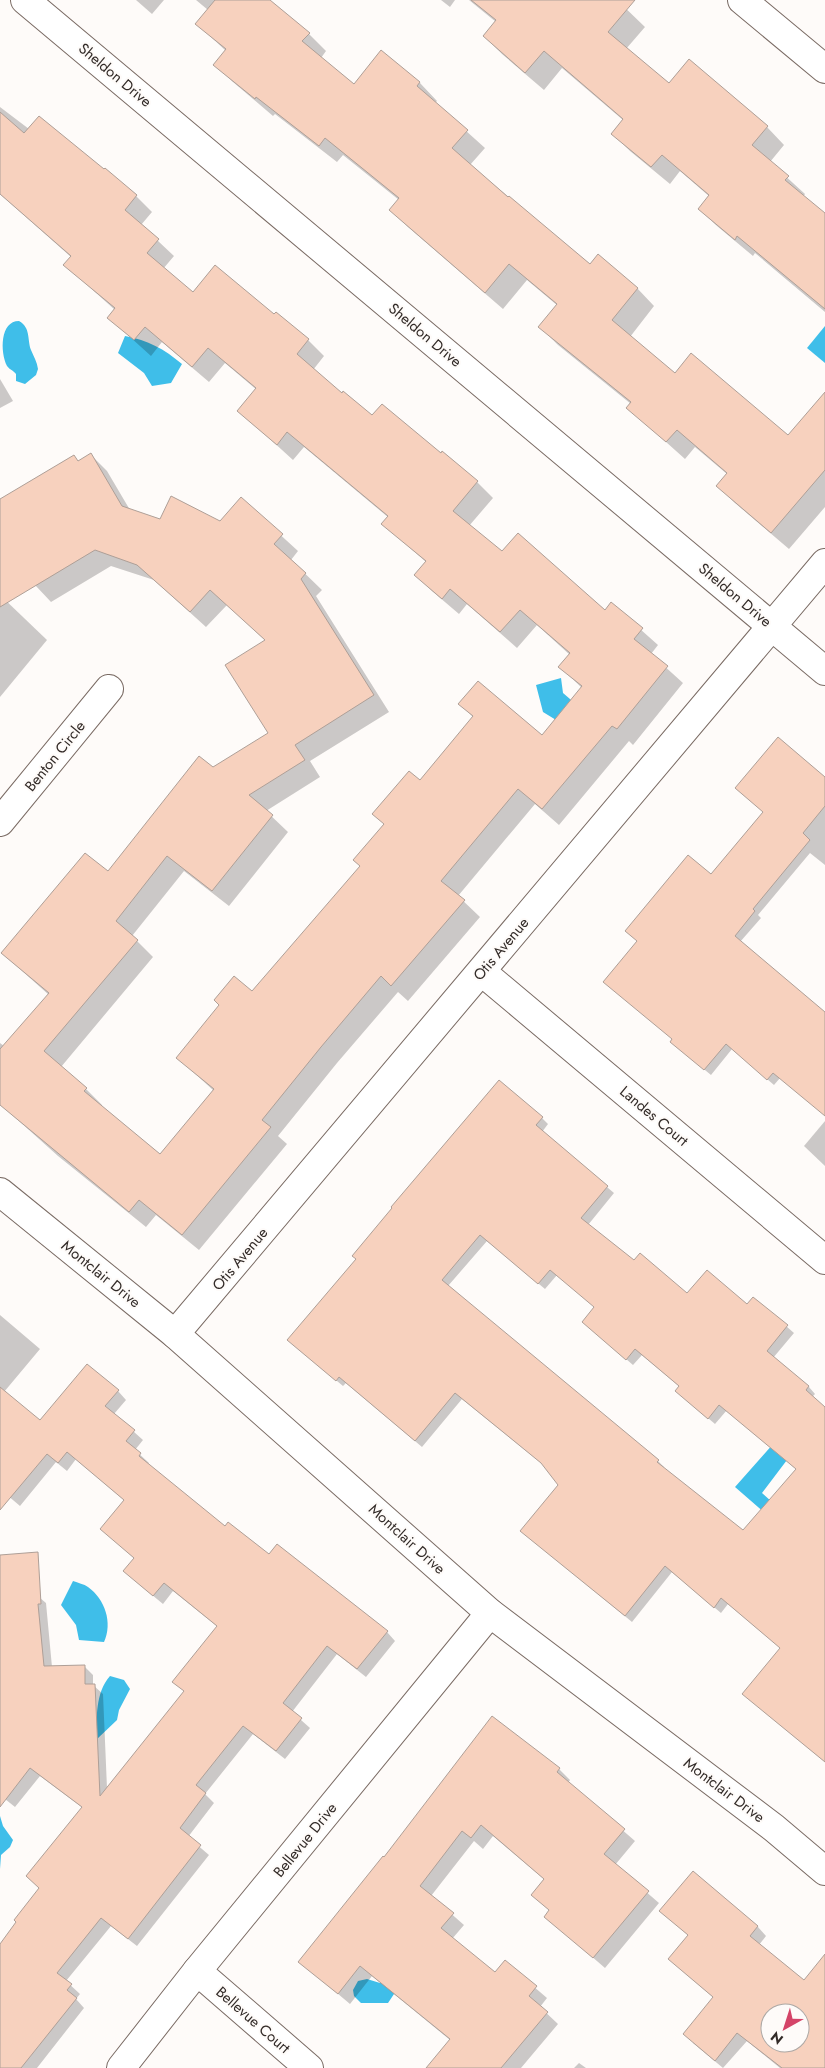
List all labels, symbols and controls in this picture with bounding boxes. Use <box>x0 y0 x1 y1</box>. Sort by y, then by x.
street label: Sheldon Drive <box>74 38 157 112</box>
street label: Sheldon Drive <box>384 298 467 372</box>
street label: Sheldon Drive <box>694 558 777 632</box>
street label: Benton Circle <box>20 716 91 796</box>
street label: Otis Avenue <box>468 912 534 985</box>
street label: Landes Court <box>615 1081 693 1152</box>
street label: Otis Avenue <box>207 1222 273 1295</box>
street label: Montclair Drive <box>57 1235 146 1313</box>
street label: Montclair Drive <box>364 1499 450 1580</box>
street label: Montclair Drive <box>679 1752 769 1828</box>
street label: Bellevue Drive <box>268 1798 342 1882</box>
street label: Bellevue Court <box>211 1981 295 2059</box>
north arrow <box>760 2003 810 2053</box>
text: N <box>766 2027 787 2049</box>

